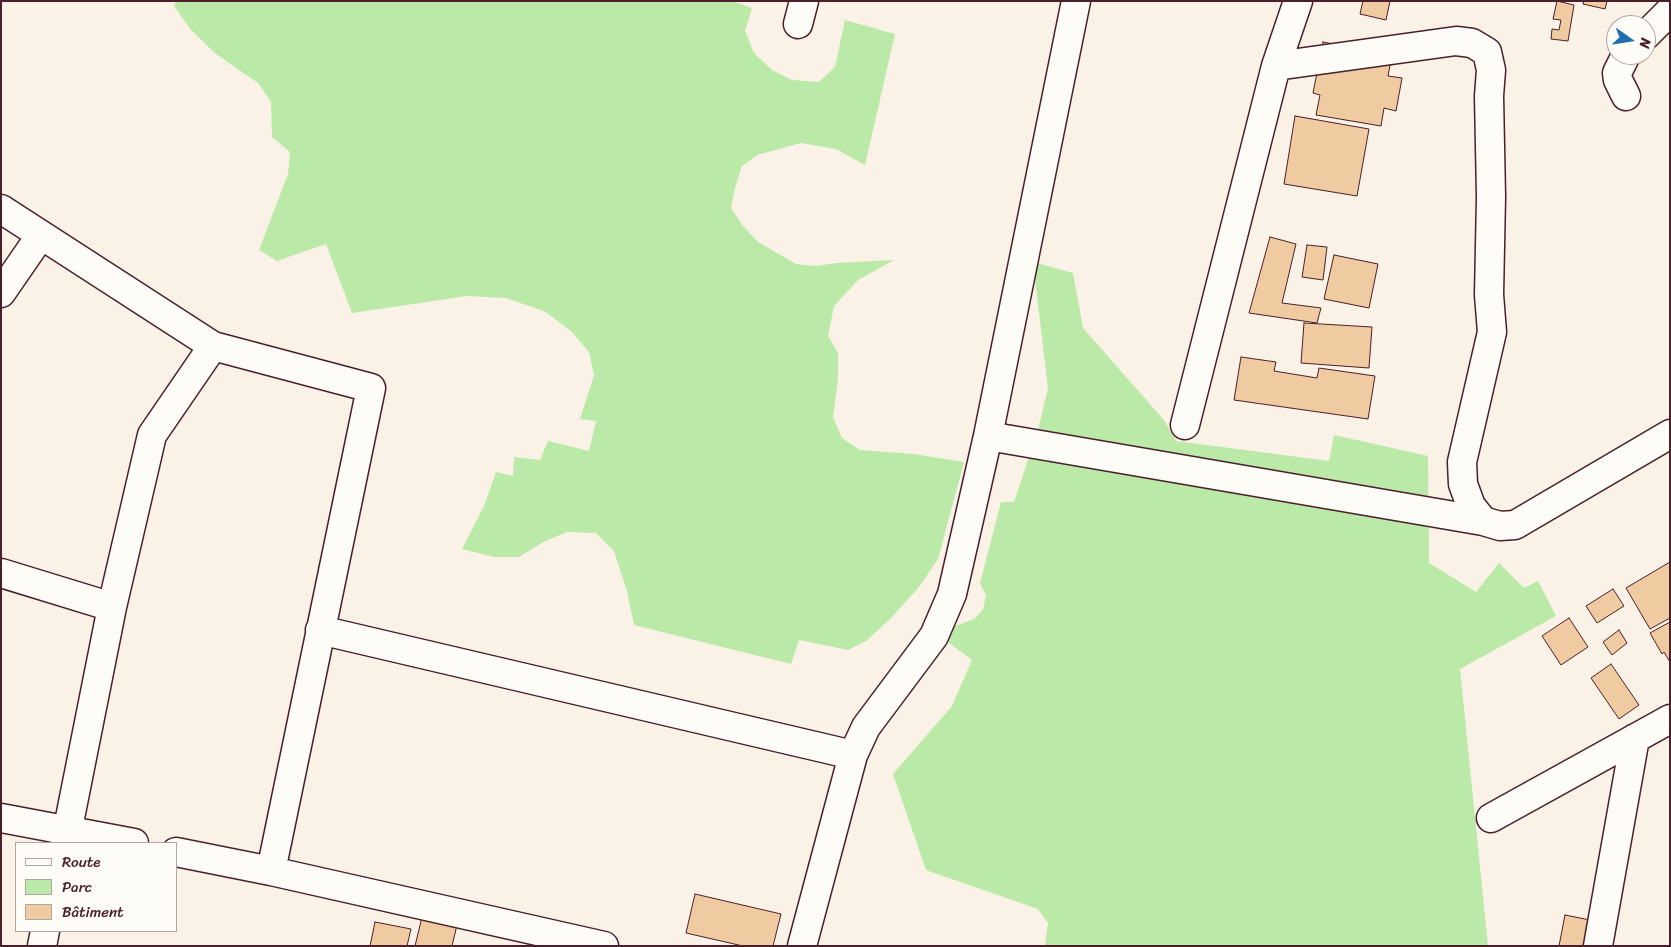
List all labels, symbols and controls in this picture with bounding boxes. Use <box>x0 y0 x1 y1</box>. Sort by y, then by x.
north arrow <box>1606 15 1656 65</box>
text: N <box>1632 36 1658 51</box>
legend <box>15 842 178 932</box>
text: Route <box>62 849 101 875</box>
text: Parc <box>62 874 92 900</box>
text: Bâtiment <box>62 899 124 925</box>

